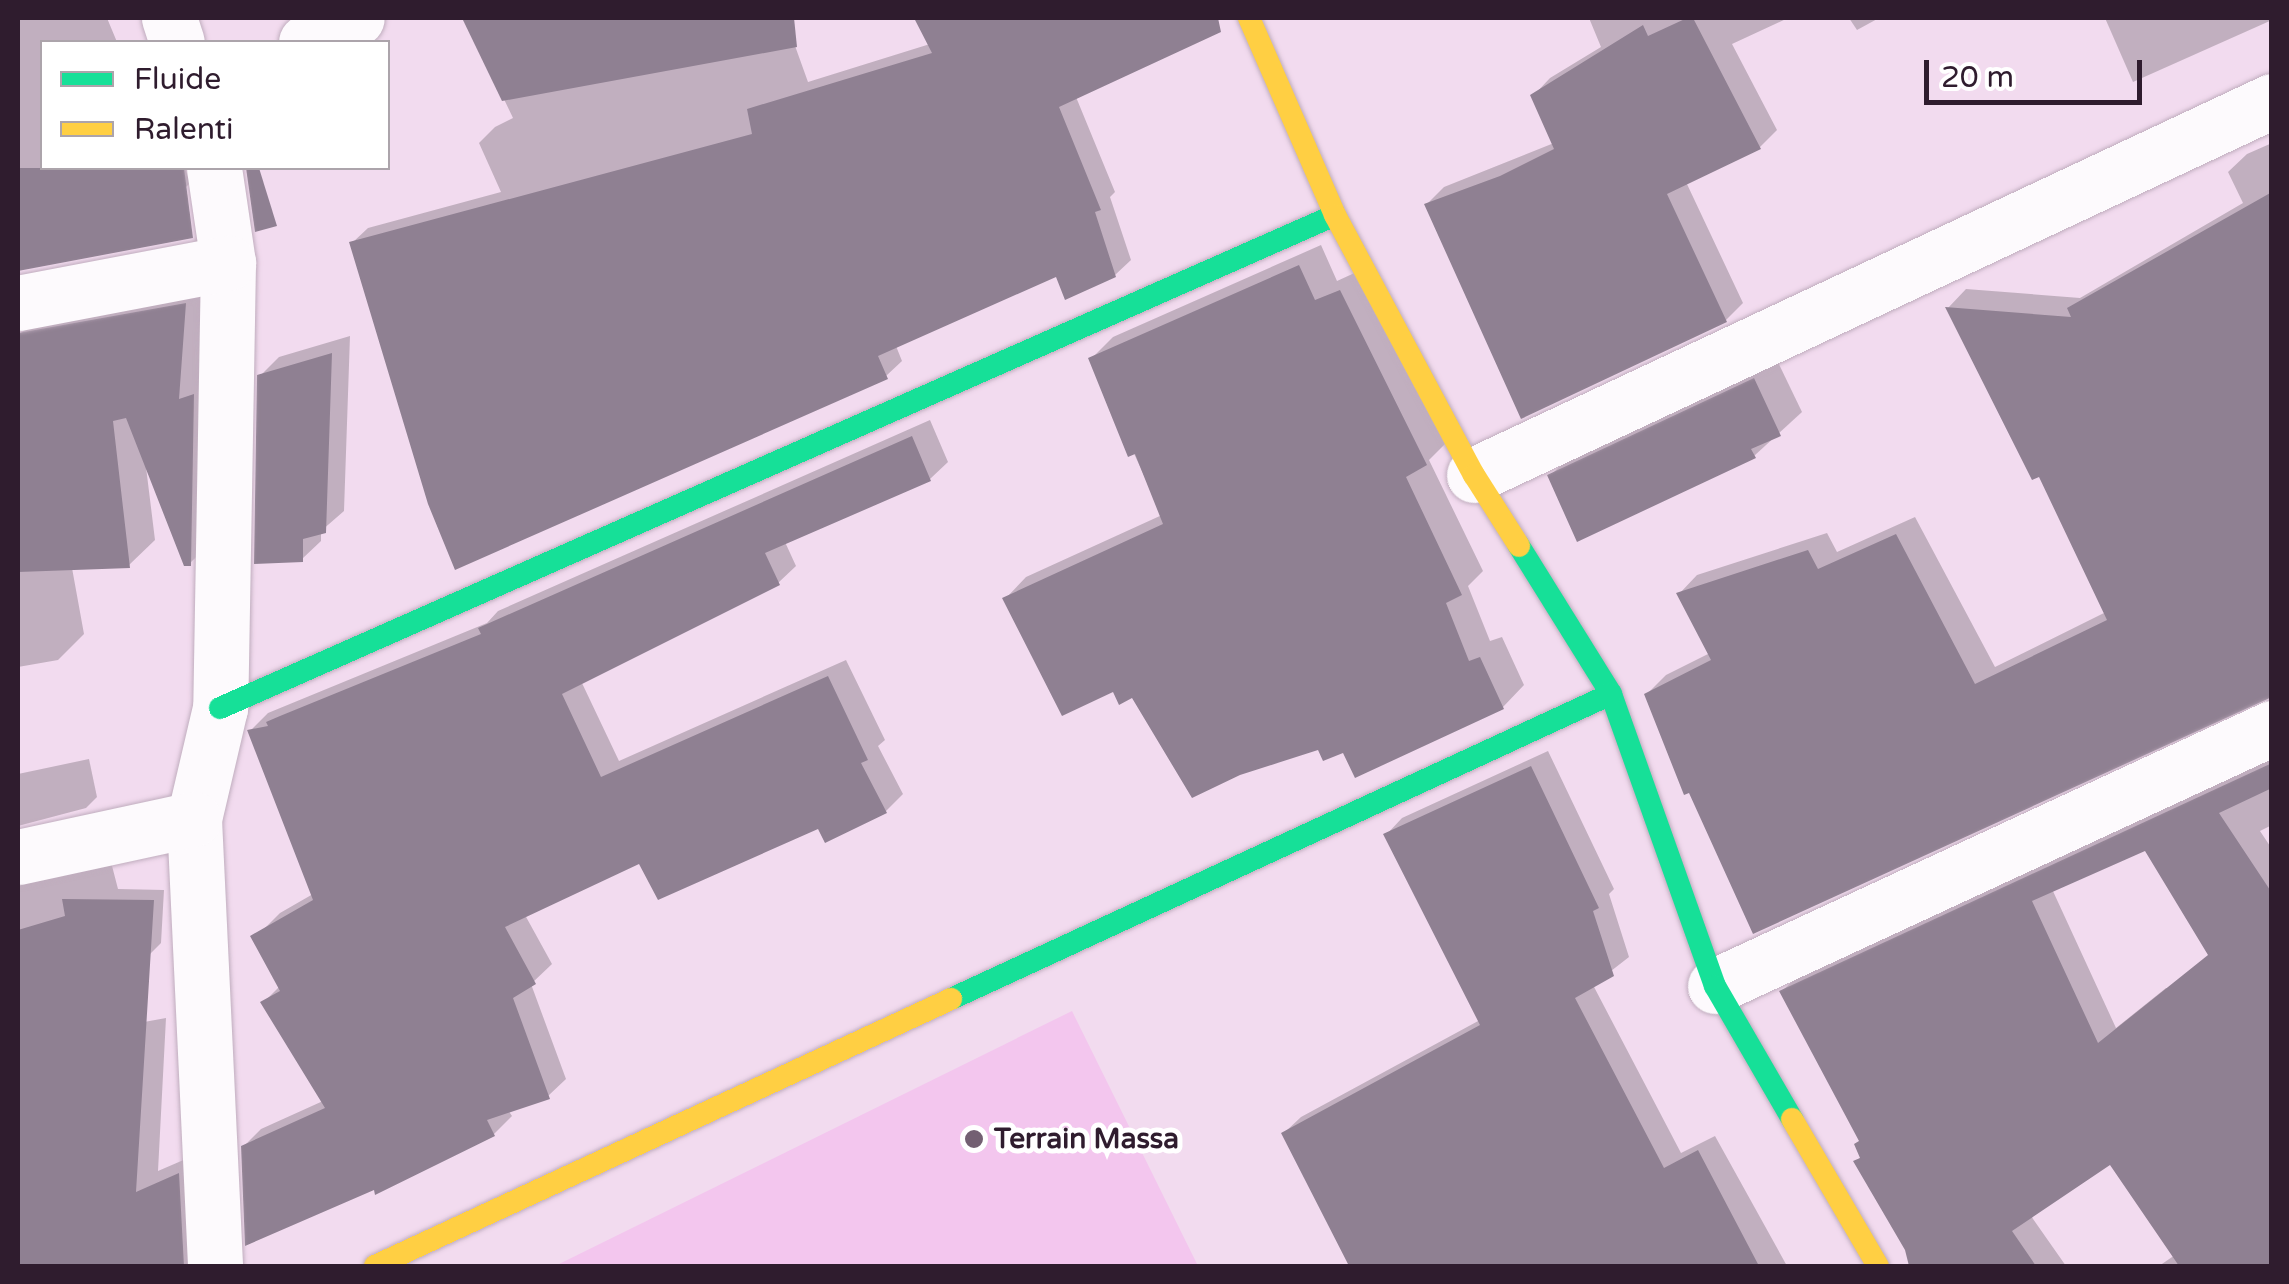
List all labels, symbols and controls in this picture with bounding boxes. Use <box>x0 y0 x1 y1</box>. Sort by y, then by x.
legend <box>40 40 390 170</box>
scale bar <box>1929 40 2146 102</box>
text: 20 m <box>1941 59 2014 96</box>
text: Fluide <box>134 61 221 98</box>
text: Ralenti <box>134 111 234 148</box>
place label: Terrain Massa <box>994 1122 1179 1156</box>
marker: Terrain Massa <box>963 1128 985 1150</box>

